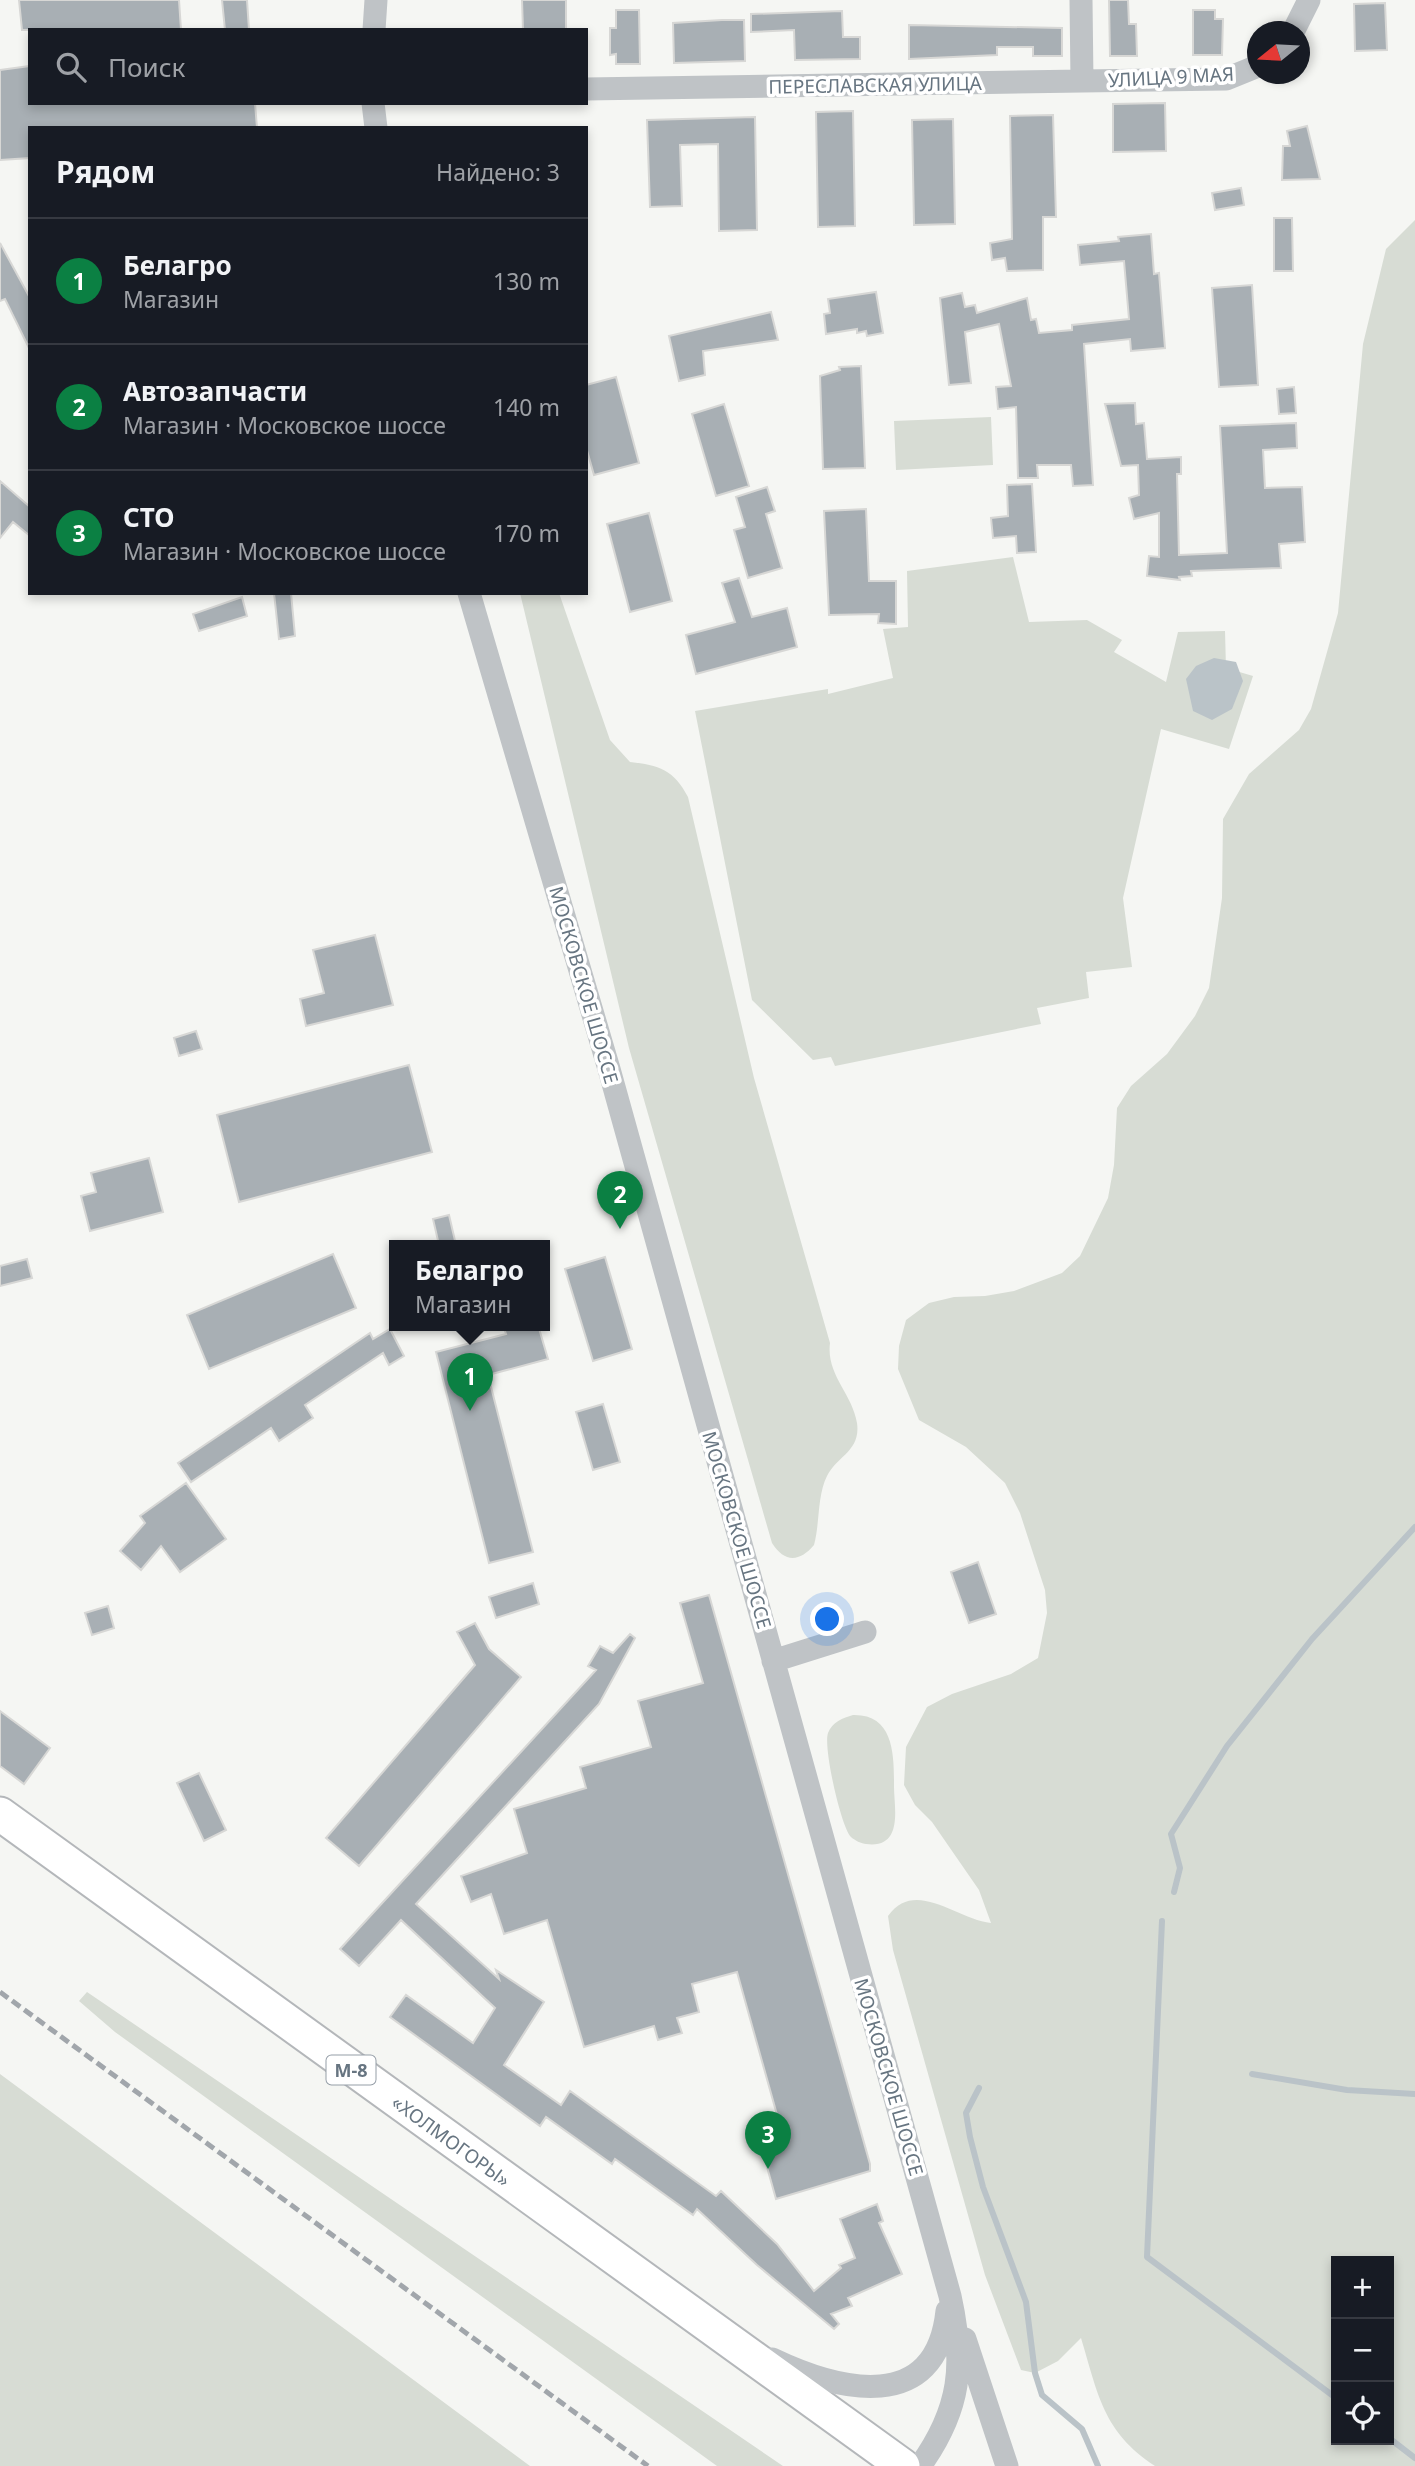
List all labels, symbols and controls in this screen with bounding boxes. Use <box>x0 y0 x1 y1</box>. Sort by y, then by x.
north arrow <box>1247 21 1310 84</box>
search box <box>28 28 588 105</box>
icon: search <box>52 48 90 86</box>
text: Поиск <box>108 49 185 85</box>
street label: УЛИЦА 9 МАЯ <box>1107 61 1235 93</box>
street label: ПЕРЕСЛАВСКАЯ УЛИЦА <box>768 70 983 100</box>
text: Рядом <box>56 151 155 192</box>
text: Найдено: 3 <box>436 156 560 188</box>
text: Белагро <box>123 247 232 283</box>
text: 1 <box>72 265 86 297</box>
text: 130 m <box>493 265 560 297</box>
text: Магазин <box>123 283 219 315</box>
text: Автозапчасти <box>123 373 307 409</box>
text: 2 <box>72 391 86 423</box>
text: 140 m <box>493 391 560 423</box>
text: Магазин · Московское шоссе <box>123 409 446 441</box>
text: СТО <box>123 499 174 535</box>
text: 3 <box>72 517 86 549</box>
text: 170 m <box>493 517 560 549</box>
text: Магазин · Московское шоссе <box>123 535 446 567</box>
street label: МОСКОВСКОЕ ШОССЕ <box>543 883 625 1087</box>
pin: 2 <box>597 1171 643 1229</box>
popup <box>389 1240 550 1331</box>
text: Белагро <box>415 1252 524 1288</box>
text: Магазин <box>415 1288 511 1320</box>
pin: 1 <box>447 1353 493 1411</box>
street label: МОСКОВСКОЕ ШОССЕ <box>696 1428 778 1632</box>
your location <box>810 1602 844 1636</box>
street label: МОСКОВСКОЕ ШОССЕ <box>848 1975 930 2179</box>
road number: М-8 <box>326 2056 376 2084</box>
street label: «ХОЛМОГОРЫ» <box>386 2089 516 2193</box>
pin: 3 <box>745 2111 791 2169</box>
map controls <box>1331 2256 1394 2445</box>
button: + <box>1331 2256 1394 2319</box>
button: − <box>1331 2319 1394 2382</box>
button: locate <box>1331 2382 1394 2445</box>

